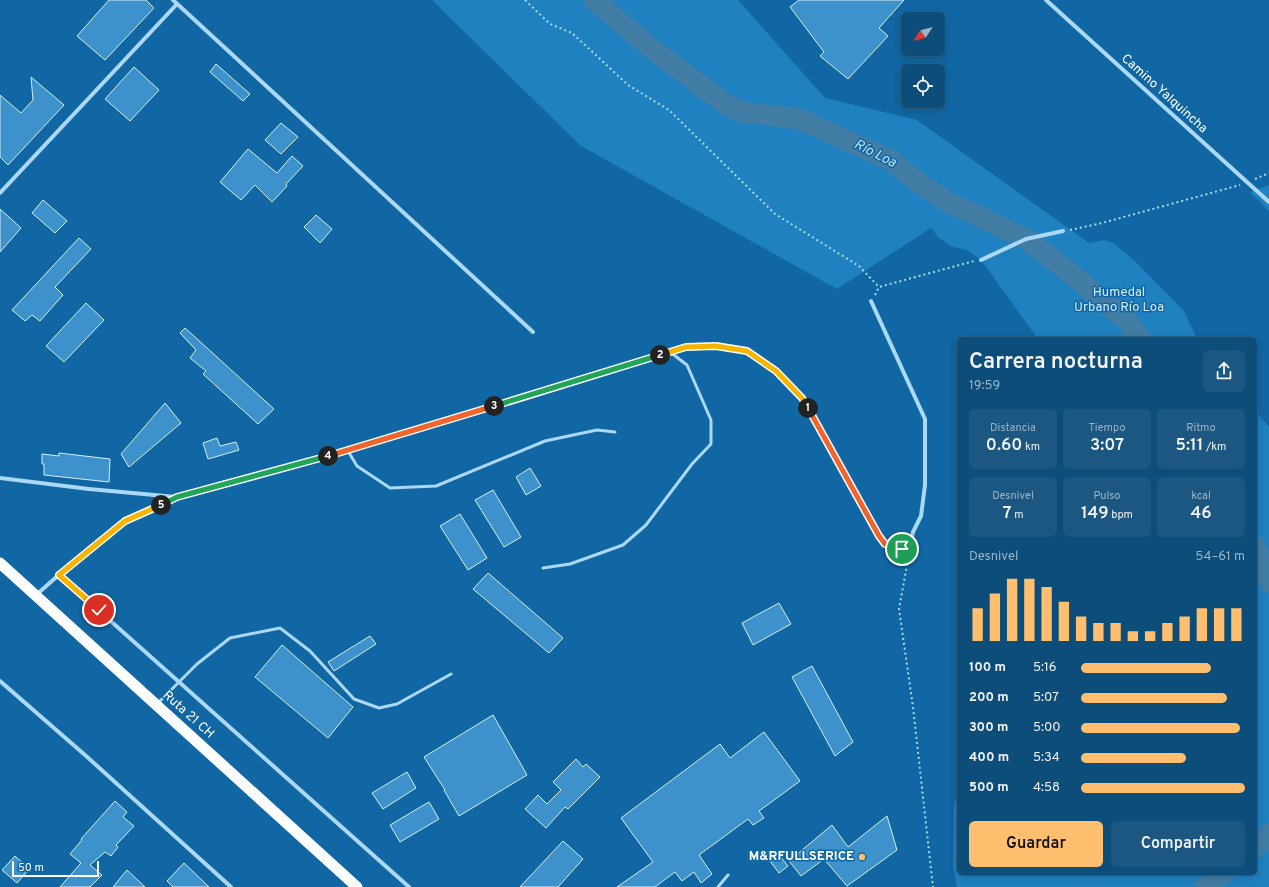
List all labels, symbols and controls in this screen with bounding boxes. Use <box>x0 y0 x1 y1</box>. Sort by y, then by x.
north arrow <box>901 12 945 56</box>
map controls <box>901 12 945 108</box>
street label: Camino Yalquincha <box>1117 51 1211 137</box>
button: locate <box>901 64 945 108</box>
water label: Río Loa <box>851 136 900 172</box>
park label: Humedal Urbano Río Loa <box>1074 285 1164 316</box>
pin: 2 <box>650 345 670 365</box>
text: 2 <box>657 348 663 362</box>
text: Carrera nocturna <box>969 349 1143 376</box>
button: share <box>1203 350 1245 392</box>
text: 19:59 <box>969 378 1000 394</box>
pin: 3 <box>484 396 504 416</box>
pin: 1 <box>798 398 818 418</box>
text: 3 <box>491 399 497 413</box>
text: 1 <box>806 401 810 415</box>
text: Distancia <box>990 421 1036 435</box>
text: Tiempo <box>1088 421 1126 435</box>
text: Ritmo <box>1186 421 1216 435</box>
text: 0.60 <box>986 435 1022 457</box>
text: 3:07 <box>1090 435 1124 457</box>
text: 5:11 <box>1176 435 1203 457</box>
text: km <box>1022 440 1040 454</box>
text: /km <box>1203 440 1226 454</box>
pin: 4 <box>318 446 338 466</box>
text: 4 <box>324 449 332 463</box>
text: Desnivel <box>992 489 1034 503</box>
text: Pulso <box>1093 489 1121 503</box>
text: kcal <box>1191 489 1211 503</box>
pin: 5 <box>151 495 171 515</box>
text: 5 <box>158 498 164 512</box>
text: 7 <box>1003 503 1012 525</box>
text: 149 <box>1081 503 1109 525</box>
text: 46 <box>1190 503 1212 525</box>
text: m <box>1012 508 1023 522</box>
text: bpm <box>1109 508 1133 522</box>
pin <box>885 532 919 566</box>
icon: arrive <box>891 538 913 560</box>
text: Desnivel <box>969 549 1018 565</box>
text: 54–61 m <box>1195 549 1245 565</box>
pin <box>82 593 116 627</box>
icon: check <box>88 599 110 621</box>
text: 100 m <box>969 660 1006 676</box>
text: 5:16 <box>1033 660 1057 676</box>
street label: Ruta 21 CH <box>159 688 217 742</box>
text: 200 m <box>969 690 1009 706</box>
text: 5:07 <box>1033 690 1059 706</box>
text: 300 m <box>969 720 1008 736</box>
text: 5:00 <box>1033 720 1061 736</box>
text: 400 m <box>969 750 1009 766</box>
text: 5:34 <box>1033 750 1060 766</box>
text: 500 m <box>969 780 1009 796</box>
text: 4:58 <box>1033 780 1060 796</box>
button: Guardar <box>969 821 1103 867</box>
button: Compartir <box>1111 821 1245 867</box>
place label: M&RFULLSERICE <box>749 849 854 865</box>
marker: M&RFULLSERICE <box>857 852 867 862</box>
scale bar <box>12 859 99 878</box>
text: 50 m <box>18 861 44 875</box>

